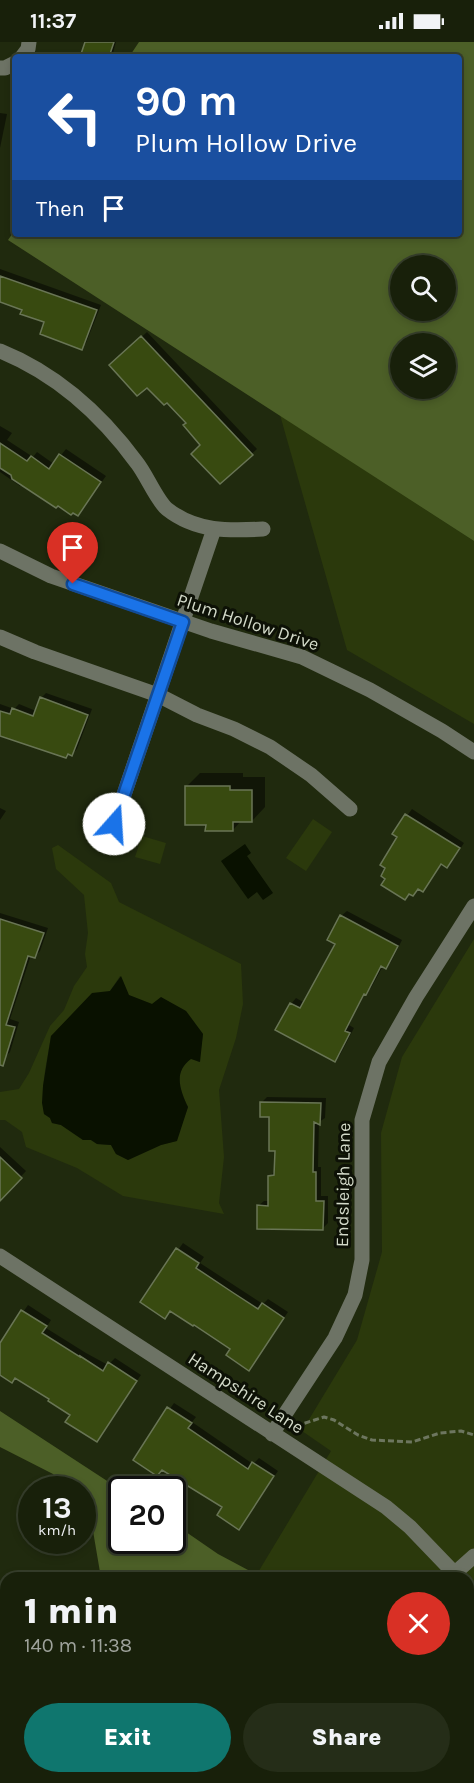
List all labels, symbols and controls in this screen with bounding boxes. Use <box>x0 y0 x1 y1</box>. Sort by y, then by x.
text: 11:37 <box>30 8 76 34</box>
text: 90 m <box>135 76 238 126</box>
icon: left <box>36 78 114 156</box>
text: Plum Hollow Drive <box>135 127 357 159</box>
icon: arrive <box>97 192 130 225</box>
text: Then <box>36 196 85 222</box>
map controls <box>390 255 456 399</box>
button: search <box>390 255 456 321</box>
button: layers <box>390 333 456 399</box>
pin <box>47 522 98 584</box>
icon: arrive <box>56 531 89 564</box>
street label: Plum Hollow Drive <box>174 589 322 655</box>
position arrow <box>82 792 146 856</box>
street label: Endsleigh Lane <box>331 1123 355 1247</box>
street label: Hampshire Lane <box>184 1347 308 1439</box>
speed limit sign: 20 <box>108 1476 186 1554</box>
text: 13 <box>42 1490 72 1526</box>
text: km/h <box>38 1521 76 1539</box>
text: 1 min <box>24 1590 118 1632</box>
button: close <box>387 1592 450 1655</box>
text: 140 m · 11:38 <box>24 1634 132 1657</box>
button: Exit <box>24 1703 231 1772</box>
button: Share <box>243 1703 450 1772</box>

